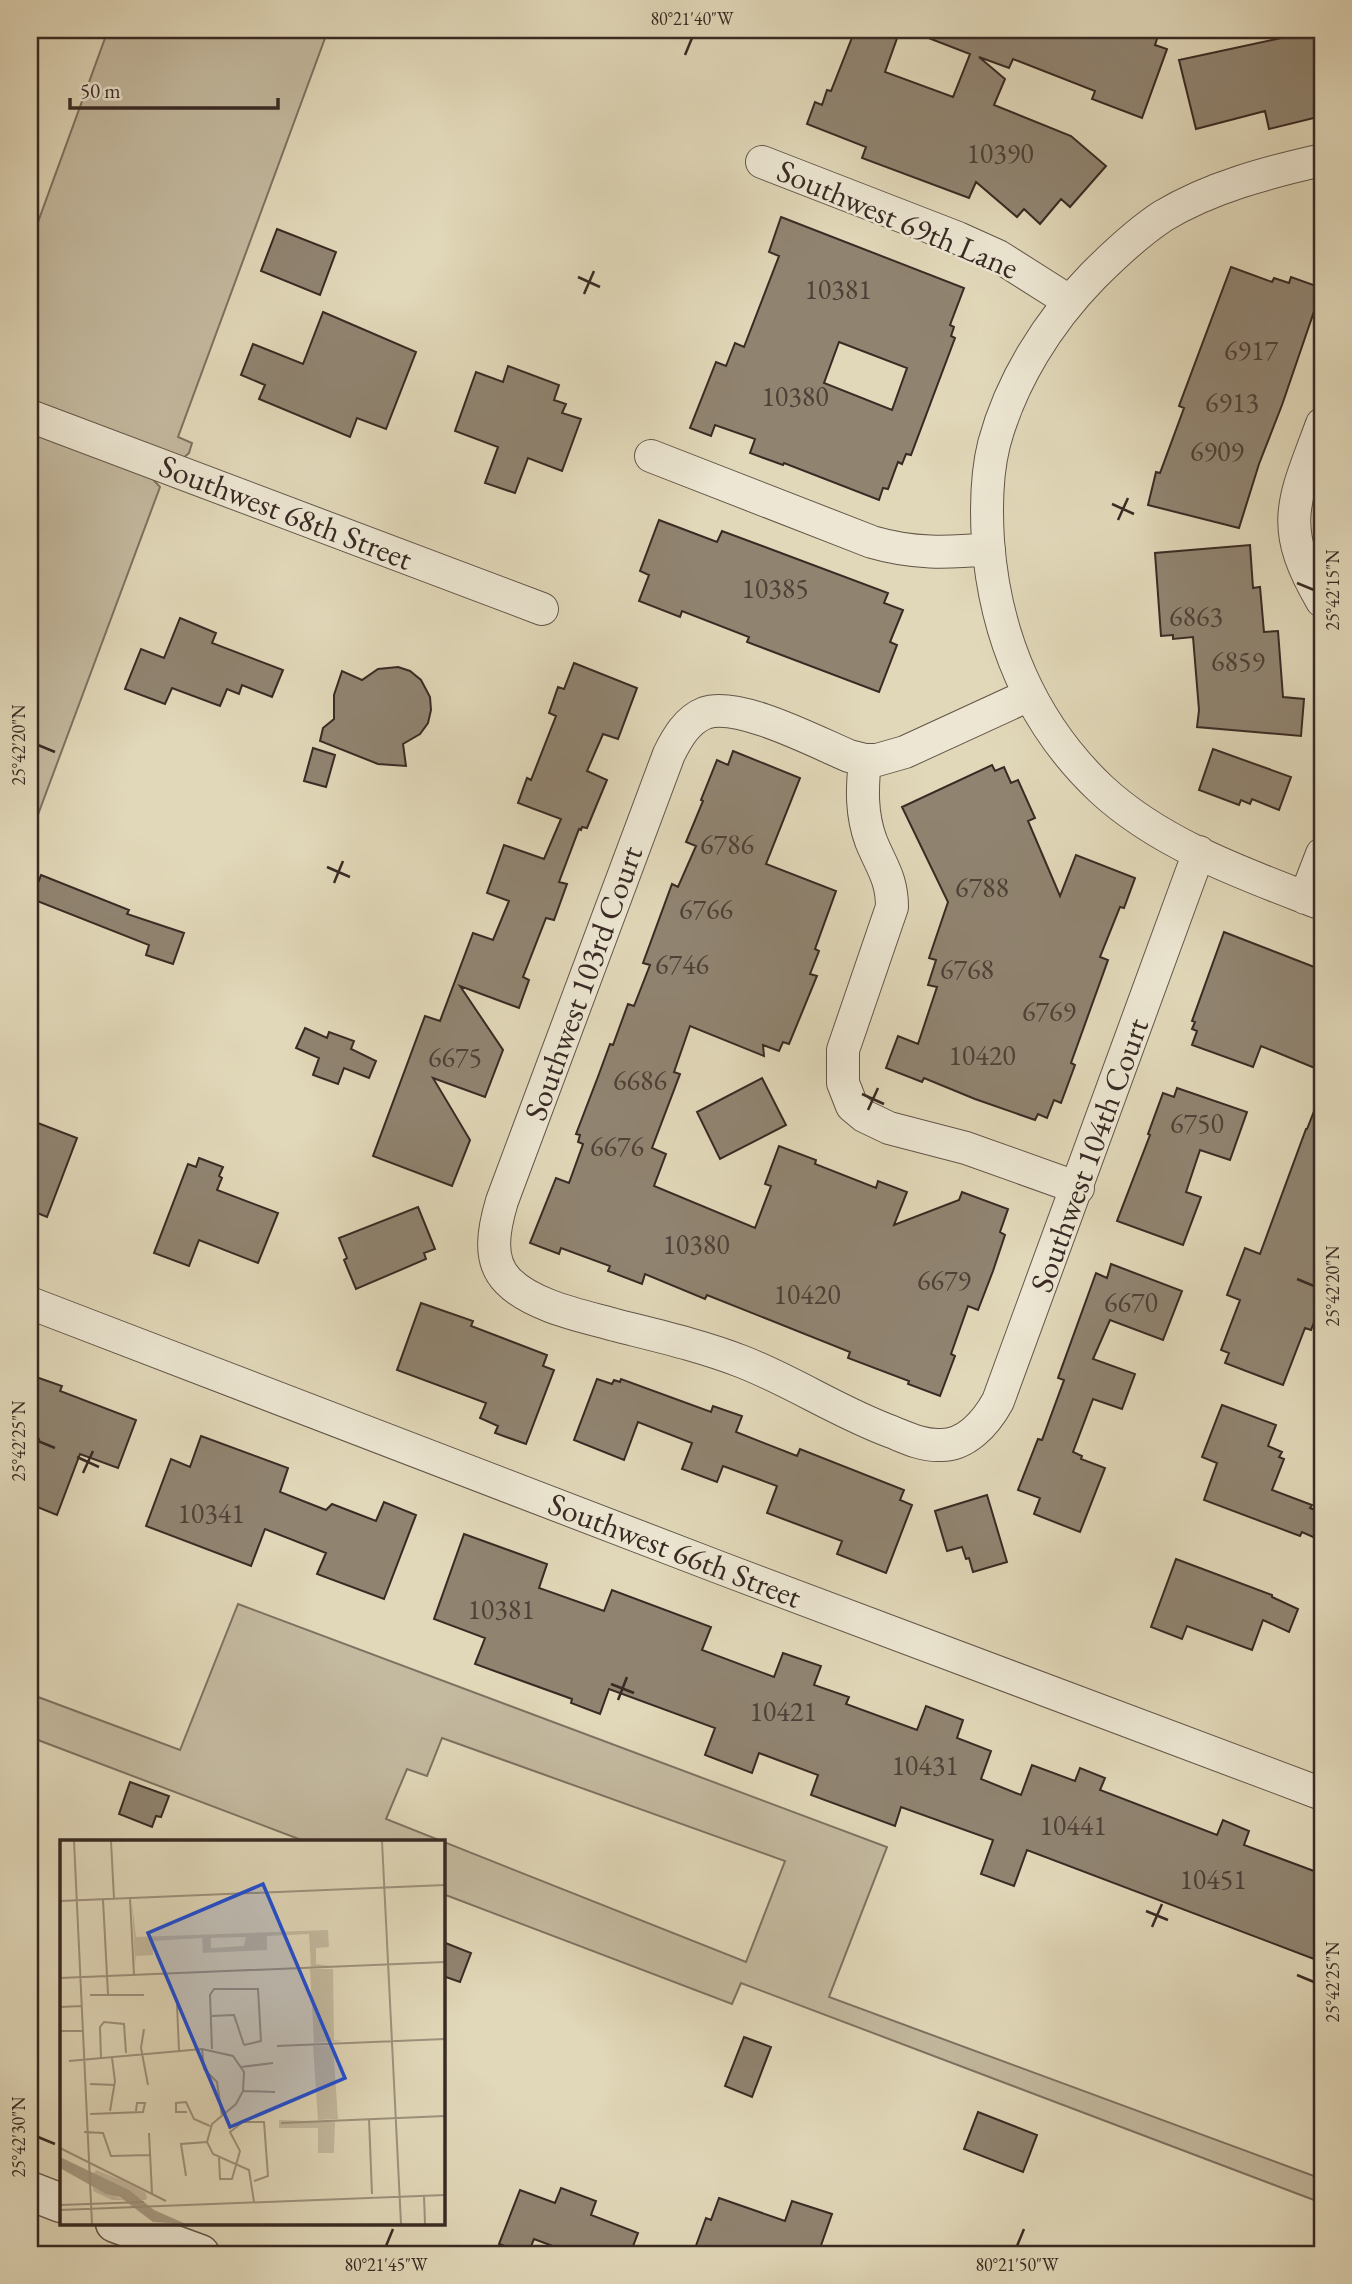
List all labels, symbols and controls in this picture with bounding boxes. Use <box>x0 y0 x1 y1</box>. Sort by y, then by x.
text: 80°21'40"W <box>650 7 734 30</box>
scale bar <box>70 66 278 110</box>
text: 50 m <box>80 77 121 104</box>
house number: 10390 <box>966 135 1034 171</box>
street label: Southwest 69th Lane <box>771 149 1025 289</box>
house number: 10381 <box>804 271 872 307</box>
house number: 6917 <box>1224 332 1278 368</box>
house number: 10380 <box>761 378 829 414</box>
house number: 6913 <box>1205 384 1259 420</box>
house number: 6909 <box>1190 433 1244 469</box>
street label: Southwest 68th Street <box>154 444 418 580</box>
text: 25°42'15"N <box>1321 549 1344 630</box>
house number: 10385 <box>741 570 809 606</box>
house number: 6863 <box>1169 598 1223 634</box>
house number: 6859 <box>1211 643 1265 679</box>
text: 25°42'20"N <box>7 704 30 785</box>
house number: 6786 <box>700 826 754 862</box>
street label: Southwest 103rd Court <box>514 840 652 1126</box>
house number: 6788 <box>955 869 1009 905</box>
house number: 6766 <box>679 891 733 927</box>
house number: 6746 <box>655 946 709 982</box>
house number: 6768 <box>940 951 994 987</box>
house number: 6769 <box>1022 993 1076 1029</box>
street label: Southwest 104th Court <box>1020 1012 1158 1298</box>
house number: 10420 <box>948 1037 1016 1073</box>
house number: 6675 <box>428 1039 482 1075</box>
house number: 6686 <box>613 1062 667 1098</box>
house number: 6750 <box>1170 1105 1224 1141</box>
house number: 6676 <box>590 1128 644 1164</box>
house number: 10380 <box>662 1226 730 1262</box>
text: 25°42'20"N <box>1321 1245 1344 1326</box>
house number: 6679 <box>917 1262 971 1298</box>
house number: 10420 <box>773 1276 841 1312</box>
house number: 6670 <box>1104 1284 1158 1320</box>
text: 25°42'25"N <box>7 1400 30 1481</box>
street label: Southwest 66th Street <box>543 1482 807 1618</box>
house number: 10341 <box>177 1495 245 1531</box>
house number: 10381 <box>467 1591 535 1627</box>
house number: 10421 <box>749 1693 817 1729</box>
house number: 10431 <box>891 1747 959 1783</box>
house number: 10441 <box>1039 1807 1107 1843</box>
inset map <box>60 1840 444 2224</box>
house number: 10451 <box>1179 1861 1247 1897</box>
text: 25°42'25"N <box>1321 1941 1344 2022</box>
text: 25°42'30"N <box>7 2096 30 2177</box>
text: 80°21'45"W <box>344 2253 428 2276</box>
text: 80°21'50"W <box>975 2253 1059 2276</box>

